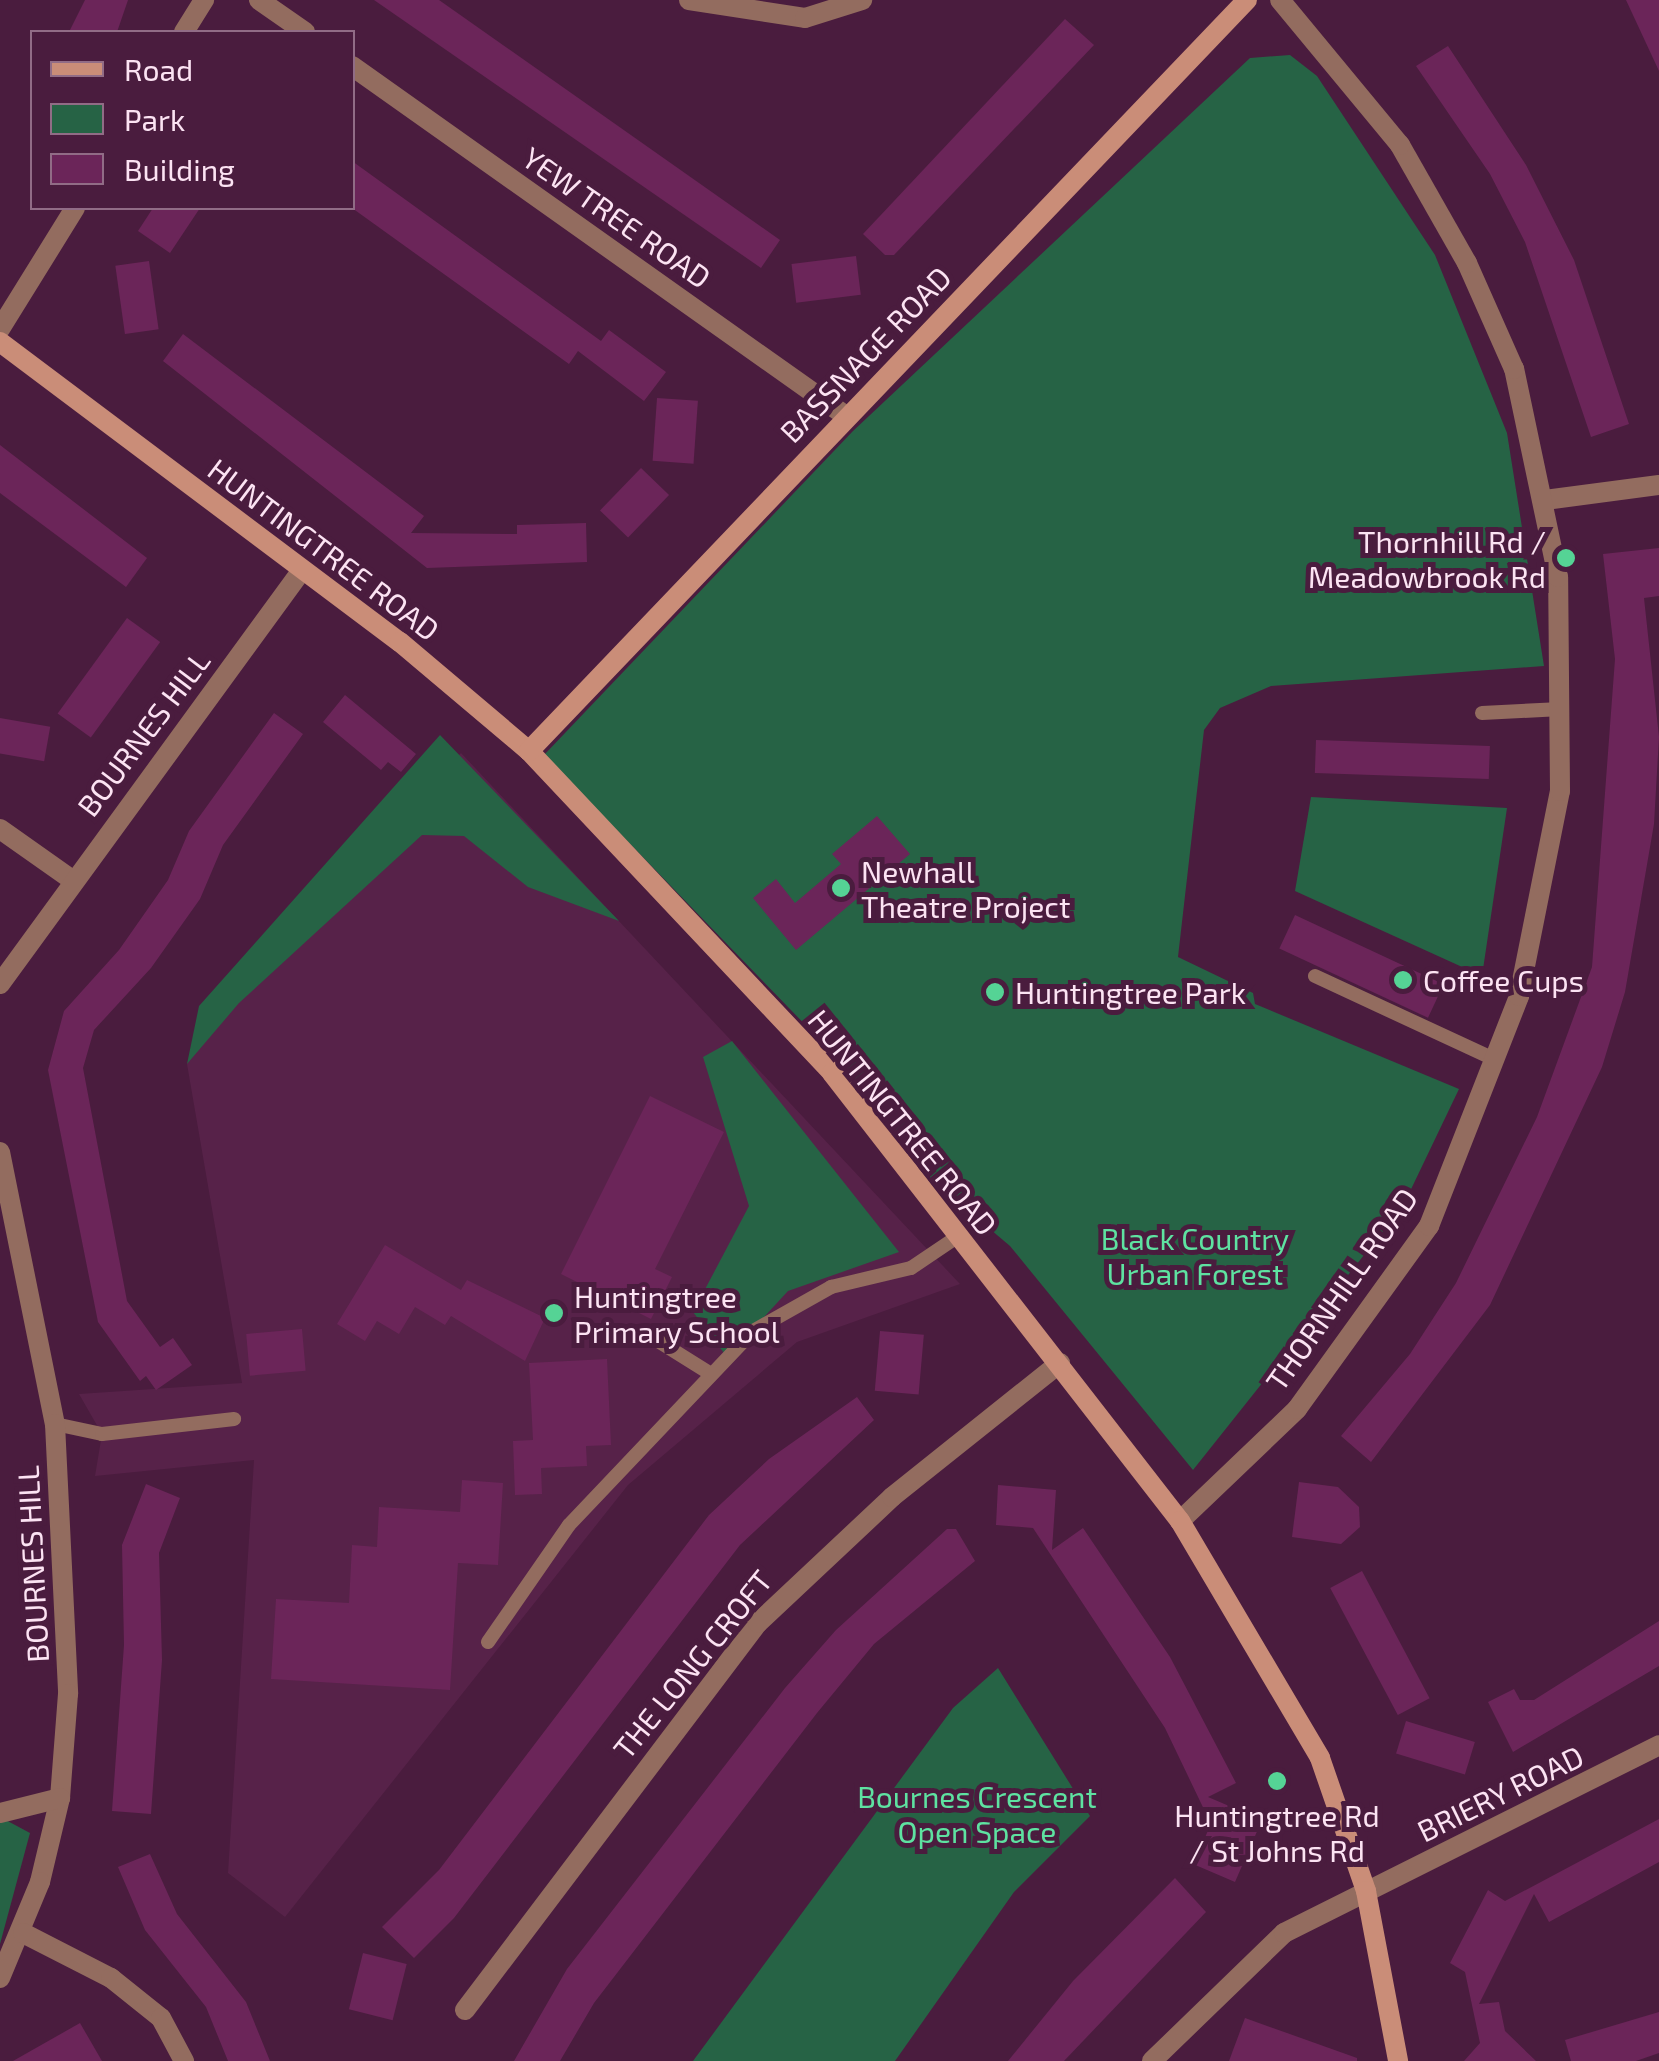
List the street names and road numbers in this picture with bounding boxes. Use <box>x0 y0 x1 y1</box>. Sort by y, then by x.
street label: YEW TREE ROAD <box>516 139 718 295</box>
street label: BASSNAGE ROAD <box>772 259 958 449</box>
street label: HUNTINGTREE ROAD <box>202 450 446 648</box>
street label: BOURNES HILL <box>69 643 217 823</box>
street label: HUNTINGTREE ROAD <box>801 1002 1005 1242</box>
street label: THORNHILL ROAD <box>1258 1181 1424 1397</box>
street label: BOURNES HILL <box>9 1465 55 1663</box>
street label: THE LONG CROFT <box>605 1563 779 1765</box>
street label: BRIERY ROAD <box>1411 1737 1589 1849</box>

